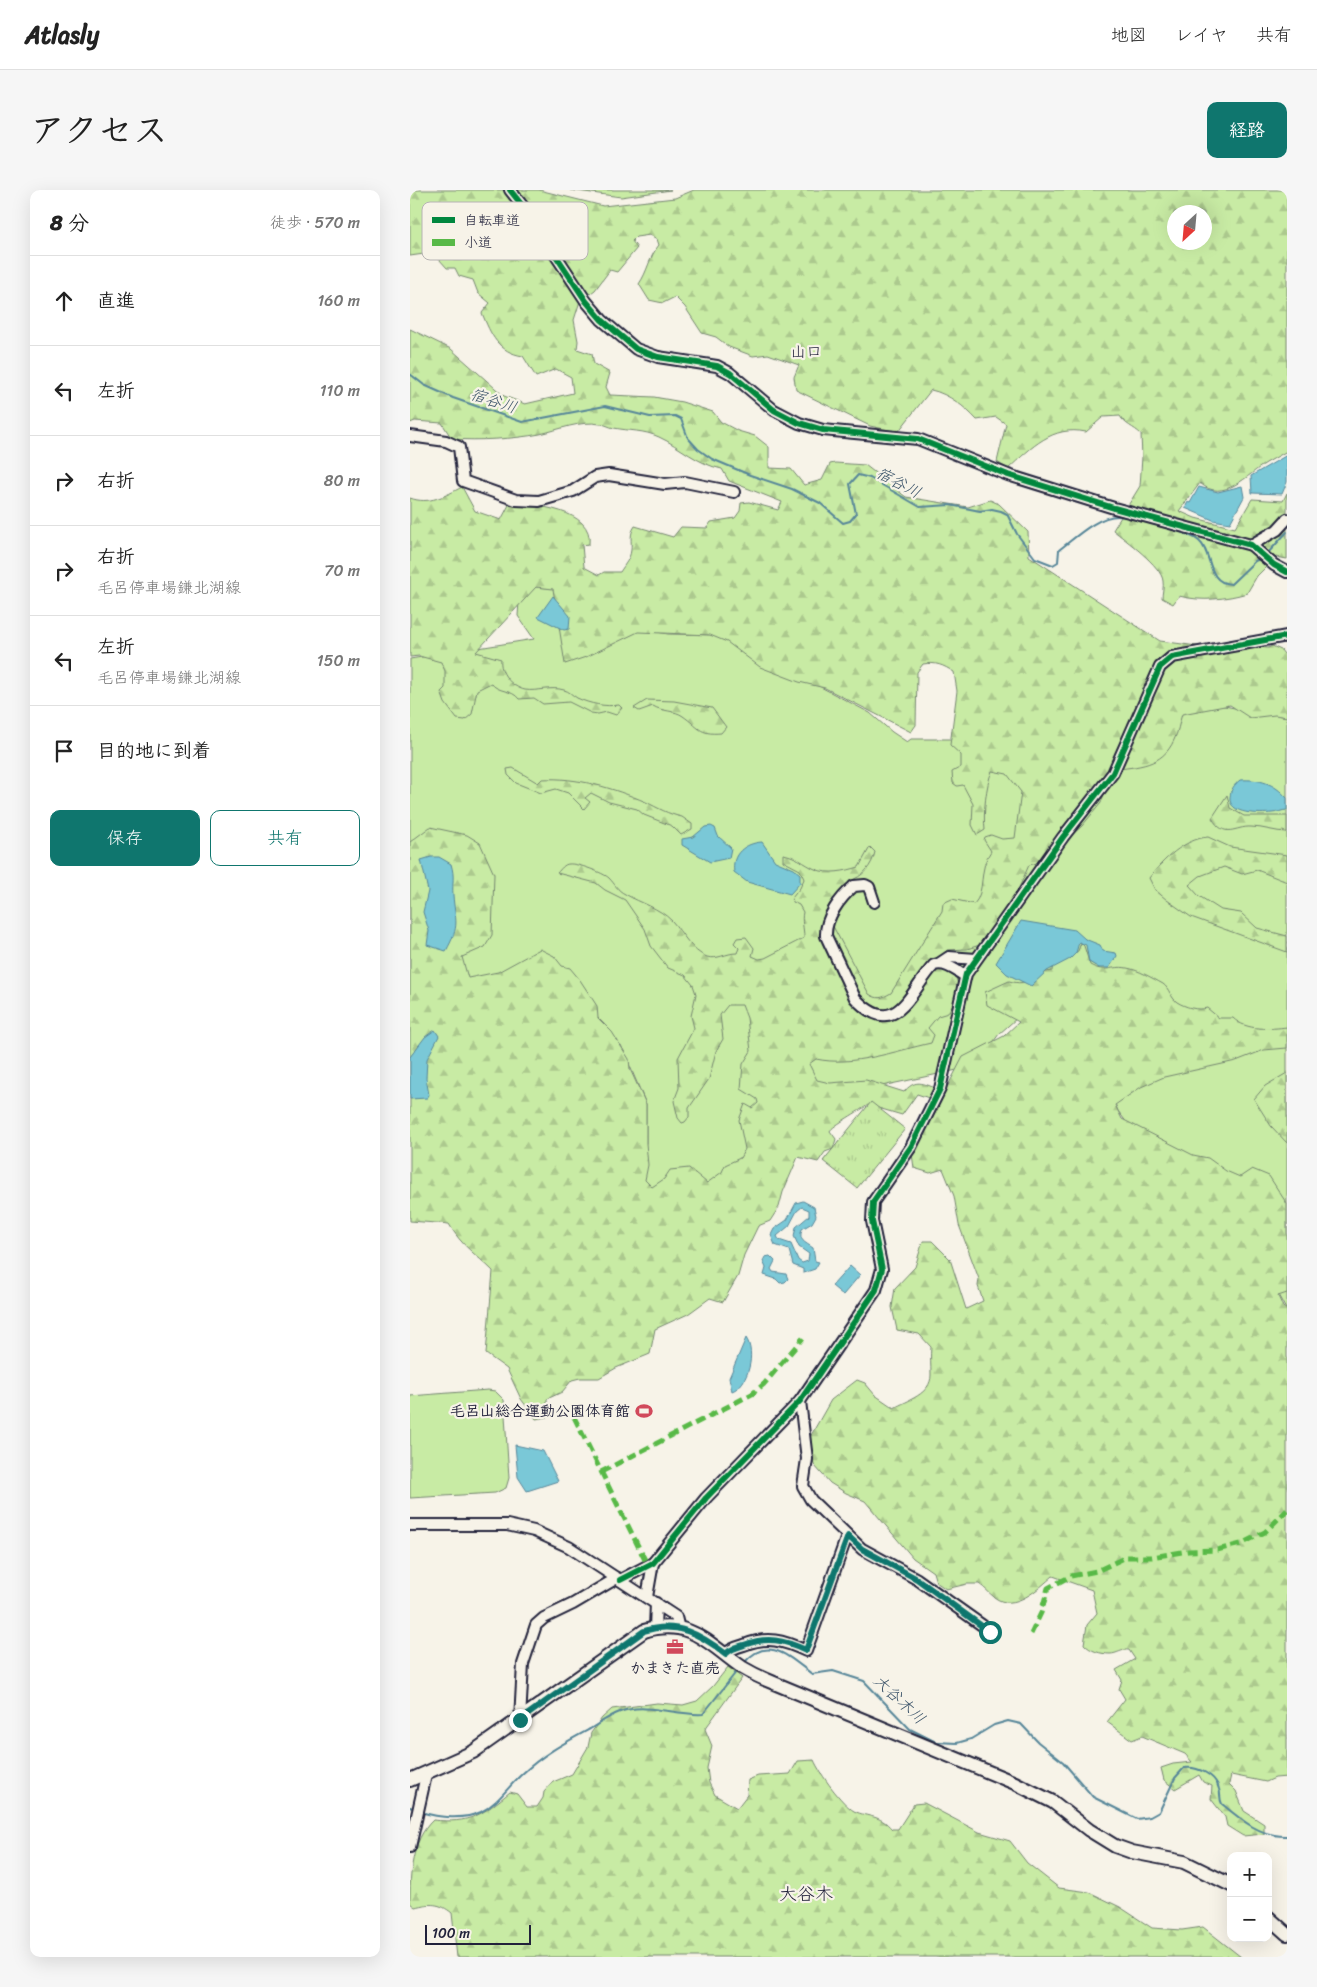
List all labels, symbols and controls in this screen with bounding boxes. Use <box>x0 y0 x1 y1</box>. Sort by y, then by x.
text: Atlasly <box>25 14 99 56</box>
text: 地図 <box>1111 19 1147 51</box>
text: レイヤ <box>1175 19 1228 51</box>
text: 共有 <box>1256 19 1292 51</box>
text: アクセス <box>30 99 168 161</box>
button: 経路 <box>1207 102 1287 158</box>
legend <box>422 202 588 260</box>
text: 8 分 <box>50 204 89 242</box>
north arrow <box>1167 205 1212 250</box>
text: 徒歩 · 570 m <box>270 208 360 237</box>
text: 自転車道 <box>464 208 520 233</box>
text: 小道 <box>464 230 492 255</box>
text: 直進 <box>97 284 135 317</box>
text: 160 m <box>317 286 360 315</box>
icon: ahead <box>50 287 78 315</box>
district label: 山口 <box>790 337 822 366</box>
text: 左折 <box>97 374 135 407</box>
text: 110 m <box>320 376 360 405</box>
icon: left <box>50 377 78 405</box>
water label: 宿谷川 <box>467 379 521 422</box>
water label: 宿谷川 <box>871 458 927 507</box>
text: 右折 <box>97 464 135 497</box>
text: 80 m <box>324 466 360 495</box>
icon: right <box>50 467 78 495</box>
text: 右折 <box>97 540 135 573</box>
text: 70 m <box>324 556 360 585</box>
icon: right <box>50 557 78 585</box>
text: 毛呂停車場鎌北湖線 <box>97 573 241 602</box>
text: 左折 <box>97 630 135 663</box>
text: 150 m <box>317 646 360 675</box>
icon: left <box>50 647 78 675</box>
text: 毛呂停車場鎌北湖線 <box>97 663 241 692</box>
text: 目的地に到着 <box>97 734 211 767</box>
icon: arrive <box>50 737 78 765</box>
button: 保存 <box>50 810 200 866</box>
button: 共有 <box>210 810 360 866</box>
place label: 毛呂山総合運動公園体育館 <box>450 1398 630 1424</box>
sports icon: 毛呂山総合運動公園体育館 <box>634 1401 654 1421</box>
route start <box>979 1621 1002 1644</box>
office icon: かまきた直売 <box>665 1637 685 1657</box>
place label: かまきた直売 <box>630 1655 720 1681</box>
water label: 大谷木川 <box>866 1667 933 1732</box>
route end <box>509 1709 532 1732</box>
map controls <box>1227 1852 1272 1942</box>
button: + <box>1227 1852 1272 1897</box>
district label: 大谷木 <box>779 1878 833 1910</box>
button: − <box>1227 1897 1272 1942</box>
text: 100 m <box>432 1921 470 1946</box>
scale bar <box>425 1922 531 1945</box>

